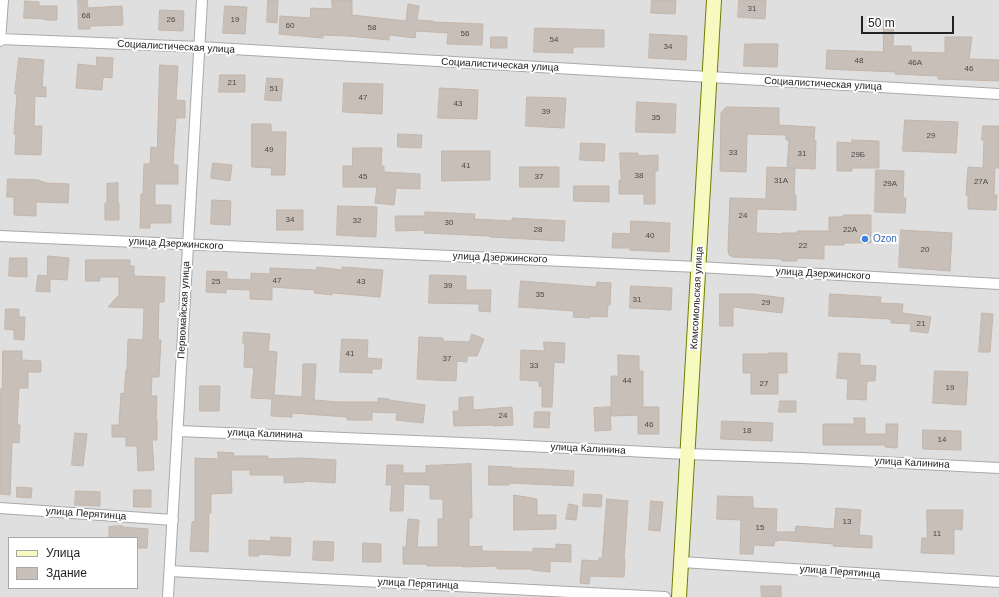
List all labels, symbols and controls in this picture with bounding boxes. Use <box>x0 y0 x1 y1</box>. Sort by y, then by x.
house number: 31 <box>748 4 756 14</box>
scale bar <box>863 8 956 34</box>
house number: 68 <box>82 11 90 21</box>
house number: 26 <box>167 15 175 25</box>
house number: 19 <box>231 15 239 25</box>
text: 50 m <box>868 16 895 30</box>
house number: 60 <box>286 21 294 31</box>
house number: 58 <box>368 23 376 33</box>
house number: 56 <box>461 29 469 39</box>
house number: 54 <box>550 35 558 45</box>
street label: Социалистическая улица <box>117 38 235 56</box>
house number: 34 <box>664 42 672 52</box>
street label: Социалистическая улица <box>441 56 559 74</box>
house number: 48 <box>855 56 863 66</box>
house number: 46А <box>908 58 922 68</box>
house number: 46 <box>965 64 973 74</box>
street label: Социалистическая улица <box>764 75 882 93</box>
house number: 21 <box>228 78 236 88</box>
house number: 51 <box>270 84 278 94</box>
house number: 47 <box>359 93 367 103</box>
house number: 43 <box>454 99 462 109</box>
house number: 39 <box>542 107 550 117</box>
house number: 35 <box>652 113 660 123</box>
house number: 29 <box>927 131 935 141</box>
house number: 49 <box>265 145 273 155</box>
house number: 33 <box>729 148 737 158</box>
house number: 31 <box>798 149 806 159</box>
house number: 29Б <box>851 150 865 160</box>
house number: 41 <box>462 161 470 171</box>
house number: 38 <box>635 171 643 181</box>
house number: 45 <box>359 172 367 182</box>
house number: 37 <box>535 172 543 182</box>
house number: 31А <box>774 176 788 186</box>
house number: 27А <box>974 177 988 187</box>
house number: 29А <box>883 179 897 189</box>
house number: 24 <box>739 211 747 221</box>
house number: 34 <box>286 215 294 225</box>
house number: 32 <box>353 216 361 226</box>
house number: 30 <box>445 218 453 228</box>
house number: 28 <box>534 225 542 235</box>
house number: 22А <box>843 225 857 235</box>
house number: 40 <box>646 231 654 241</box>
place label: Ozon <box>873 233 897 245</box>
marker: Ozon <box>860 234 870 244</box>
street label: улица Дзержинского <box>128 236 224 252</box>
house number: 22 <box>799 241 807 251</box>
house number: 20 <box>921 245 929 255</box>
street label: Комсомольская улица <box>688 246 706 350</box>
street label: улица Дзержинского <box>452 250 548 266</box>
street label: Первомайская улица <box>175 261 193 359</box>
street label: улица Дзержинского <box>775 266 871 282</box>
house number: 47 <box>273 276 281 286</box>
house number: 25 <box>212 277 220 287</box>
house number: 43 <box>357 277 365 287</box>
house number: 39 <box>444 281 452 291</box>
house number: 35 <box>536 290 544 300</box>
house number: 31 <box>633 295 641 305</box>
house number: 29 <box>762 298 770 308</box>
house number: 21 <box>917 319 925 329</box>
house number: 41 <box>346 349 354 359</box>
house number: 37 <box>443 354 451 364</box>
house number: 33 <box>530 361 538 371</box>
house number: 44 <box>623 376 631 386</box>
house number: 27 <box>760 379 768 389</box>
house number: 19 <box>946 383 954 393</box>
house number: 24 <box>499 411 507 421</box>
house number: 46 <box>645 420 653 430</box>
house number: 18 <box>743 426 751 436</box>
street label: улица Калинина <box>227 427 303 441</box>
house number: 14 <box>938 435 946 445</box>
street label: улица Калинина <box>550 441 626 457</box>
street label: улица Калинина <box>874 455 950 471</box>
street label: улица Перятинца <box>45 505 127 523</box>
house number: 13 <box>843 517 851 527</box>
house number: 15 <box>756 523 764 533</box>
house number: 11 <box>933 529 941 539</box>
legend <box>8 537 138 589</box>
text: Улица <box>46 546 80 560</box>
street label: улица Перятинца <box>799 563 881 581</box>
text: Здание <box>46 566 87 580</box>
street label: улица Перятинца <box>377 576 459 592</box>

